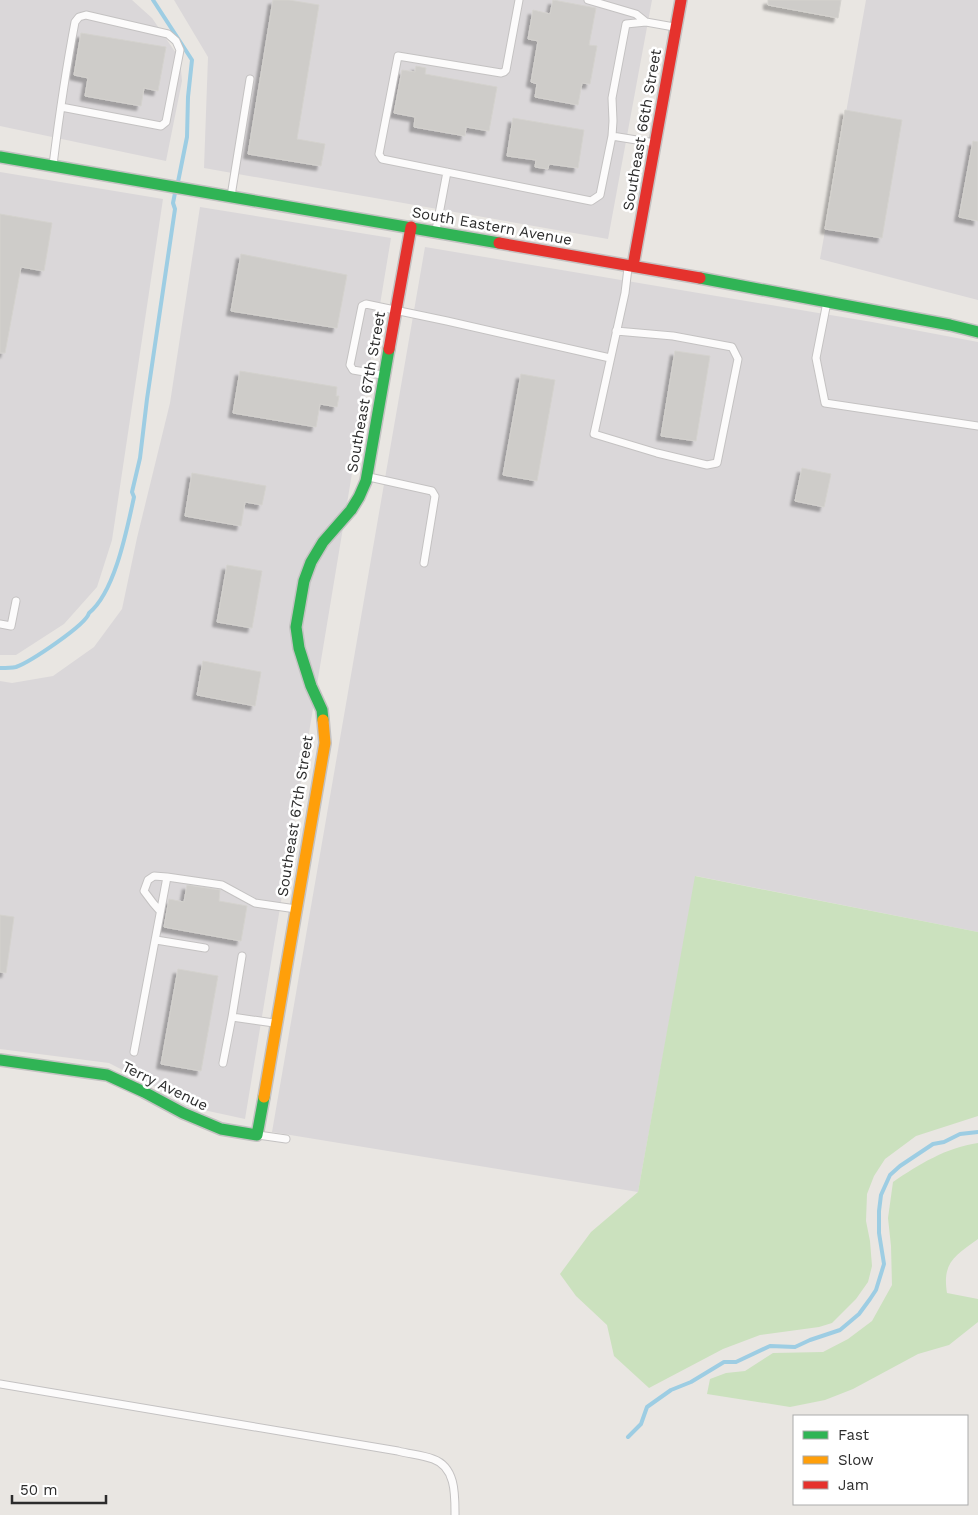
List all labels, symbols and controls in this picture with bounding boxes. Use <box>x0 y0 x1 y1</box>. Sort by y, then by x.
street label: Southeast 66th Street <box>619 47 665 212</box>
street label: South Eastern Avenue <box>410 203 574 249</box>
street label: Southeast 67th Street <box>343 309 389 474</box>
street label: Southeast 67th Street <box>273 733 317 898</box>
street label: Terry Avenue <box>119 1057 211 1115</box>
legend <box>793 1415 968 1505</box>
text: Fast <box>838 1426 870 1444</box>
text: Slow <box>838 1451 874 1469</box>
scale bar <box>12 1472 106 1504</box>
text: Jam <box>838 1476 869 1494</box>
text: 50 m <box>20 1481 57 1499</box>

